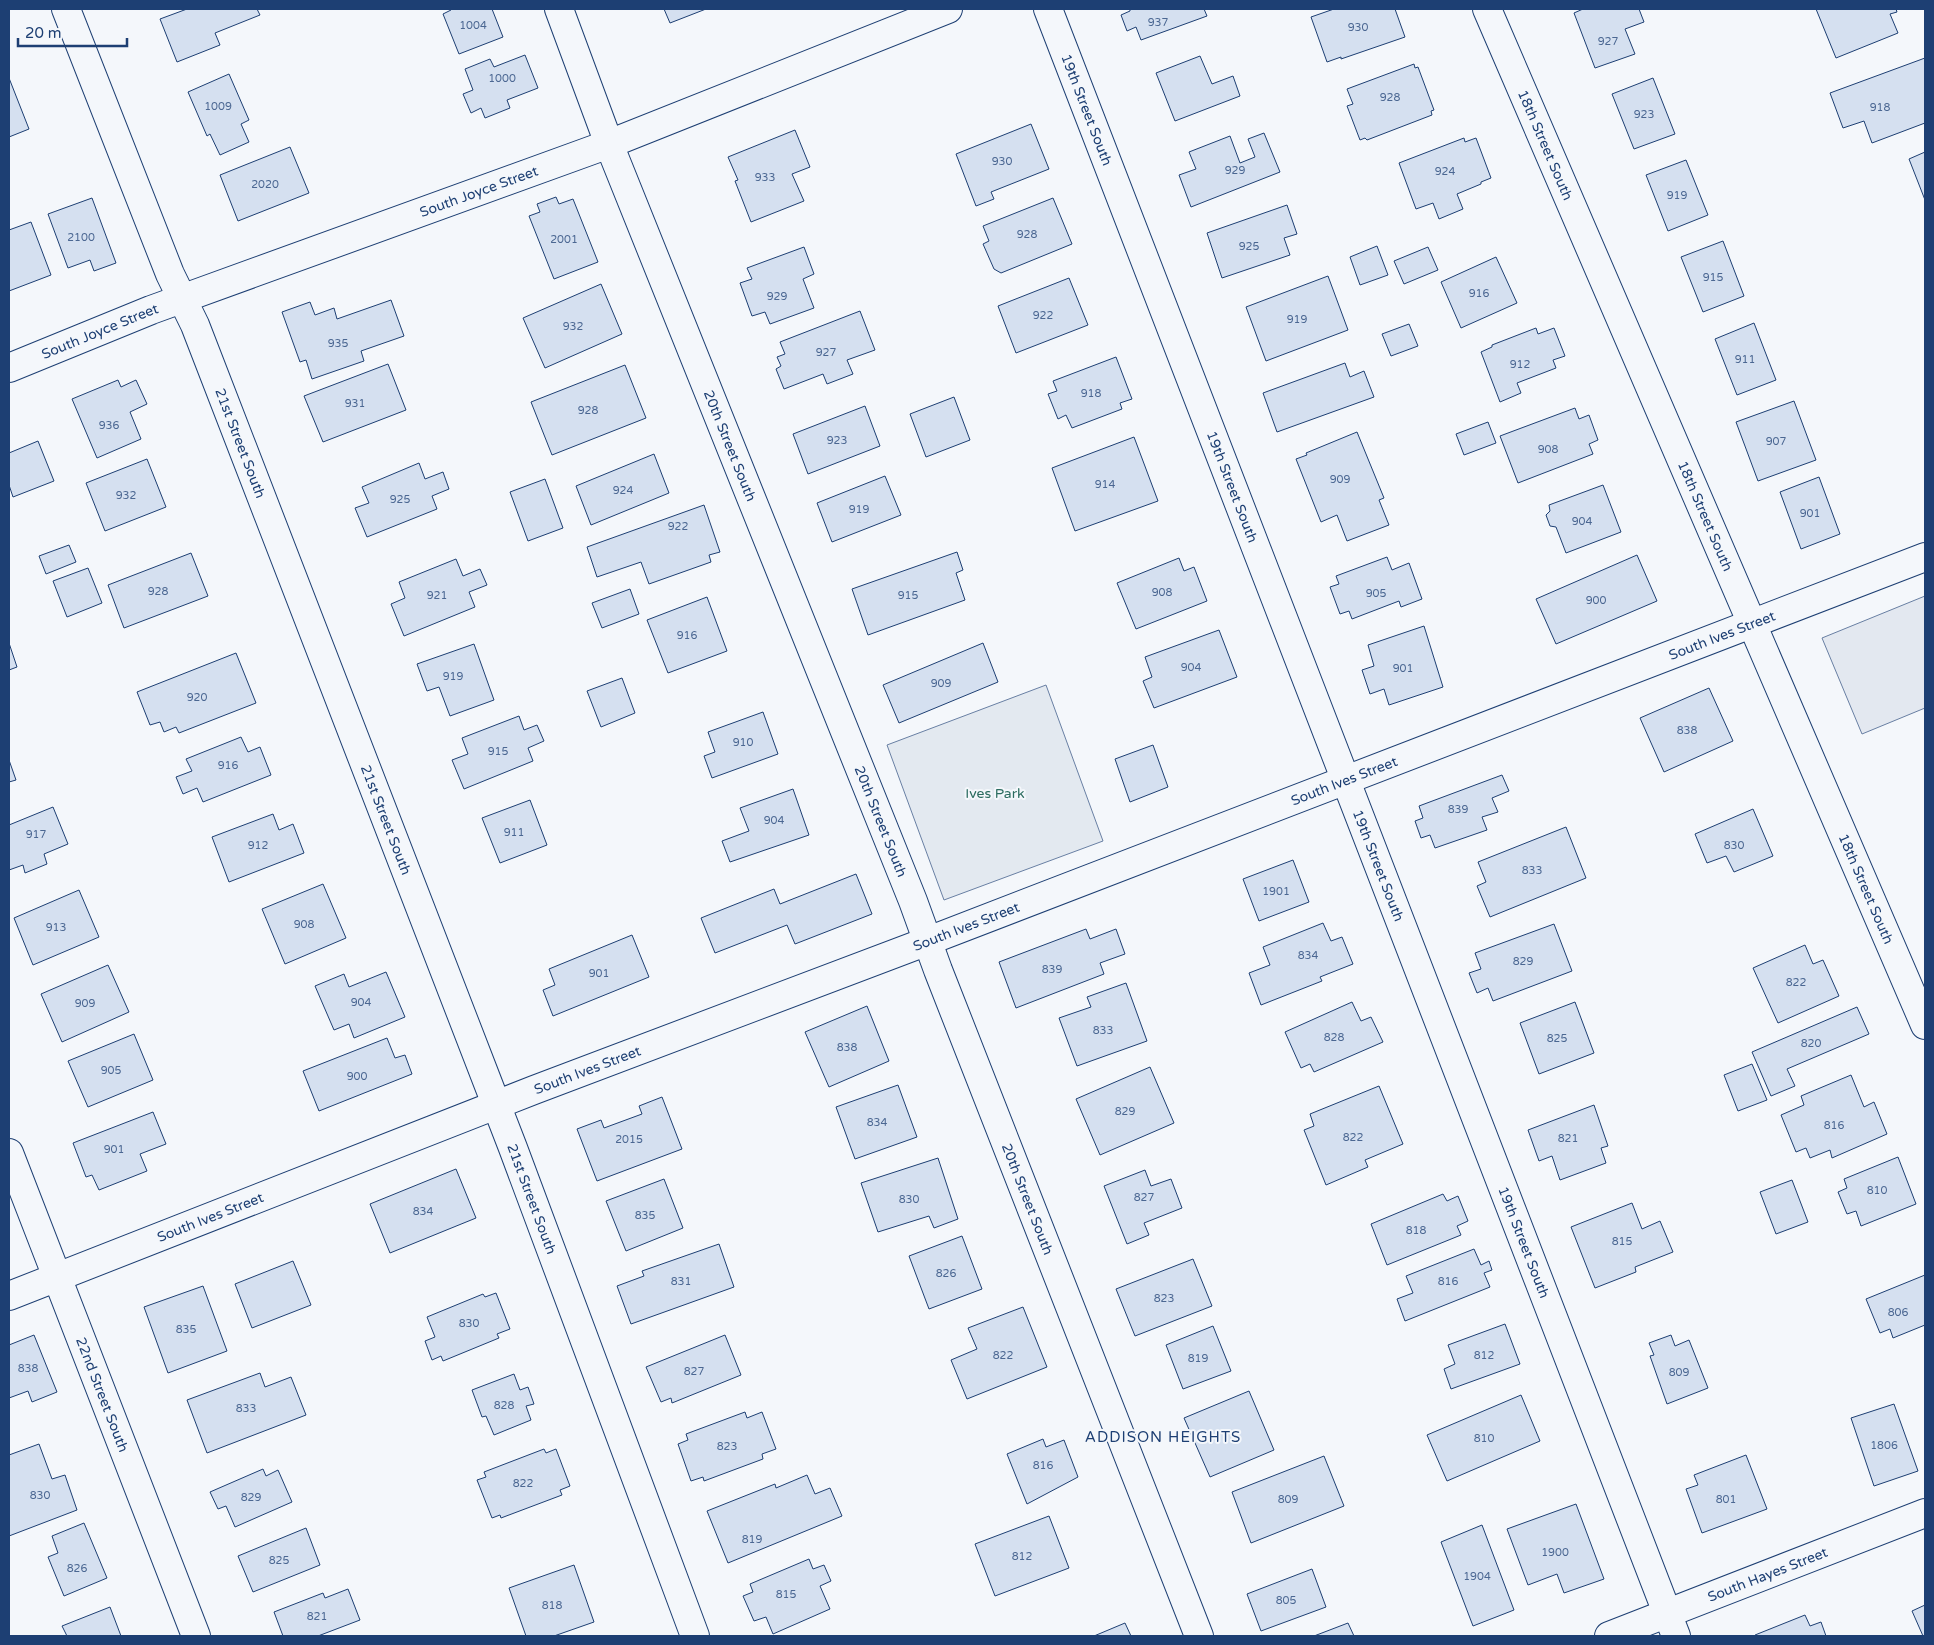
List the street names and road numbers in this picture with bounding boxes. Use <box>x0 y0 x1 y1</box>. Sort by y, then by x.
street label: 19th Street South <box>1058 51 1116 168</box>
street label: 18th Street South <box>1514 87 1577 203</box>
street label: South Joyce Street <box>417 162 541 220</box>
street label: South Joyce Street <box>39 299 161 362</box>
street label: 21st Street South <box>212 386 270 500</box>
street label: 20th Street South <box>700 388 760 504</box>
street label: 19th Street South <box>1203 428 1262 545</box>
street label: 18th Street South <box>1674 458 1737 574</box>
street label: South Ives Street <box>1666 607 1778 663</box>
street label: South Ives Street <box>1288 752 1400 809</box>
street label: 21st Street South <box>357 762 415 877</box>
street label: 20th Street South <box>851 763 911 880</box>
street label: 19th Street South <box>1349 807 1408 924</box>
street label: 18th Street South <box>1835 831 1897 946</box>
street label: South Ives Street <box>910 898 1022 954</box>
street label: South Ives Street <box>532 1042 644 1098</box>
street label: 21st Street South <box>504 1141 560 1256</box>
street label: 20th Street South <box>998 1141 1057 1257</box>
street label: 19th Street South <box>1495 1184 1553 1301</box>
street label: South Ives Street <box>154 1188 266 1246</box>
street label: 22nd Street South <box>73 1335 132 1454</box>
street label: South Hayes Street <box>1705 1543 1830 1605</box>

